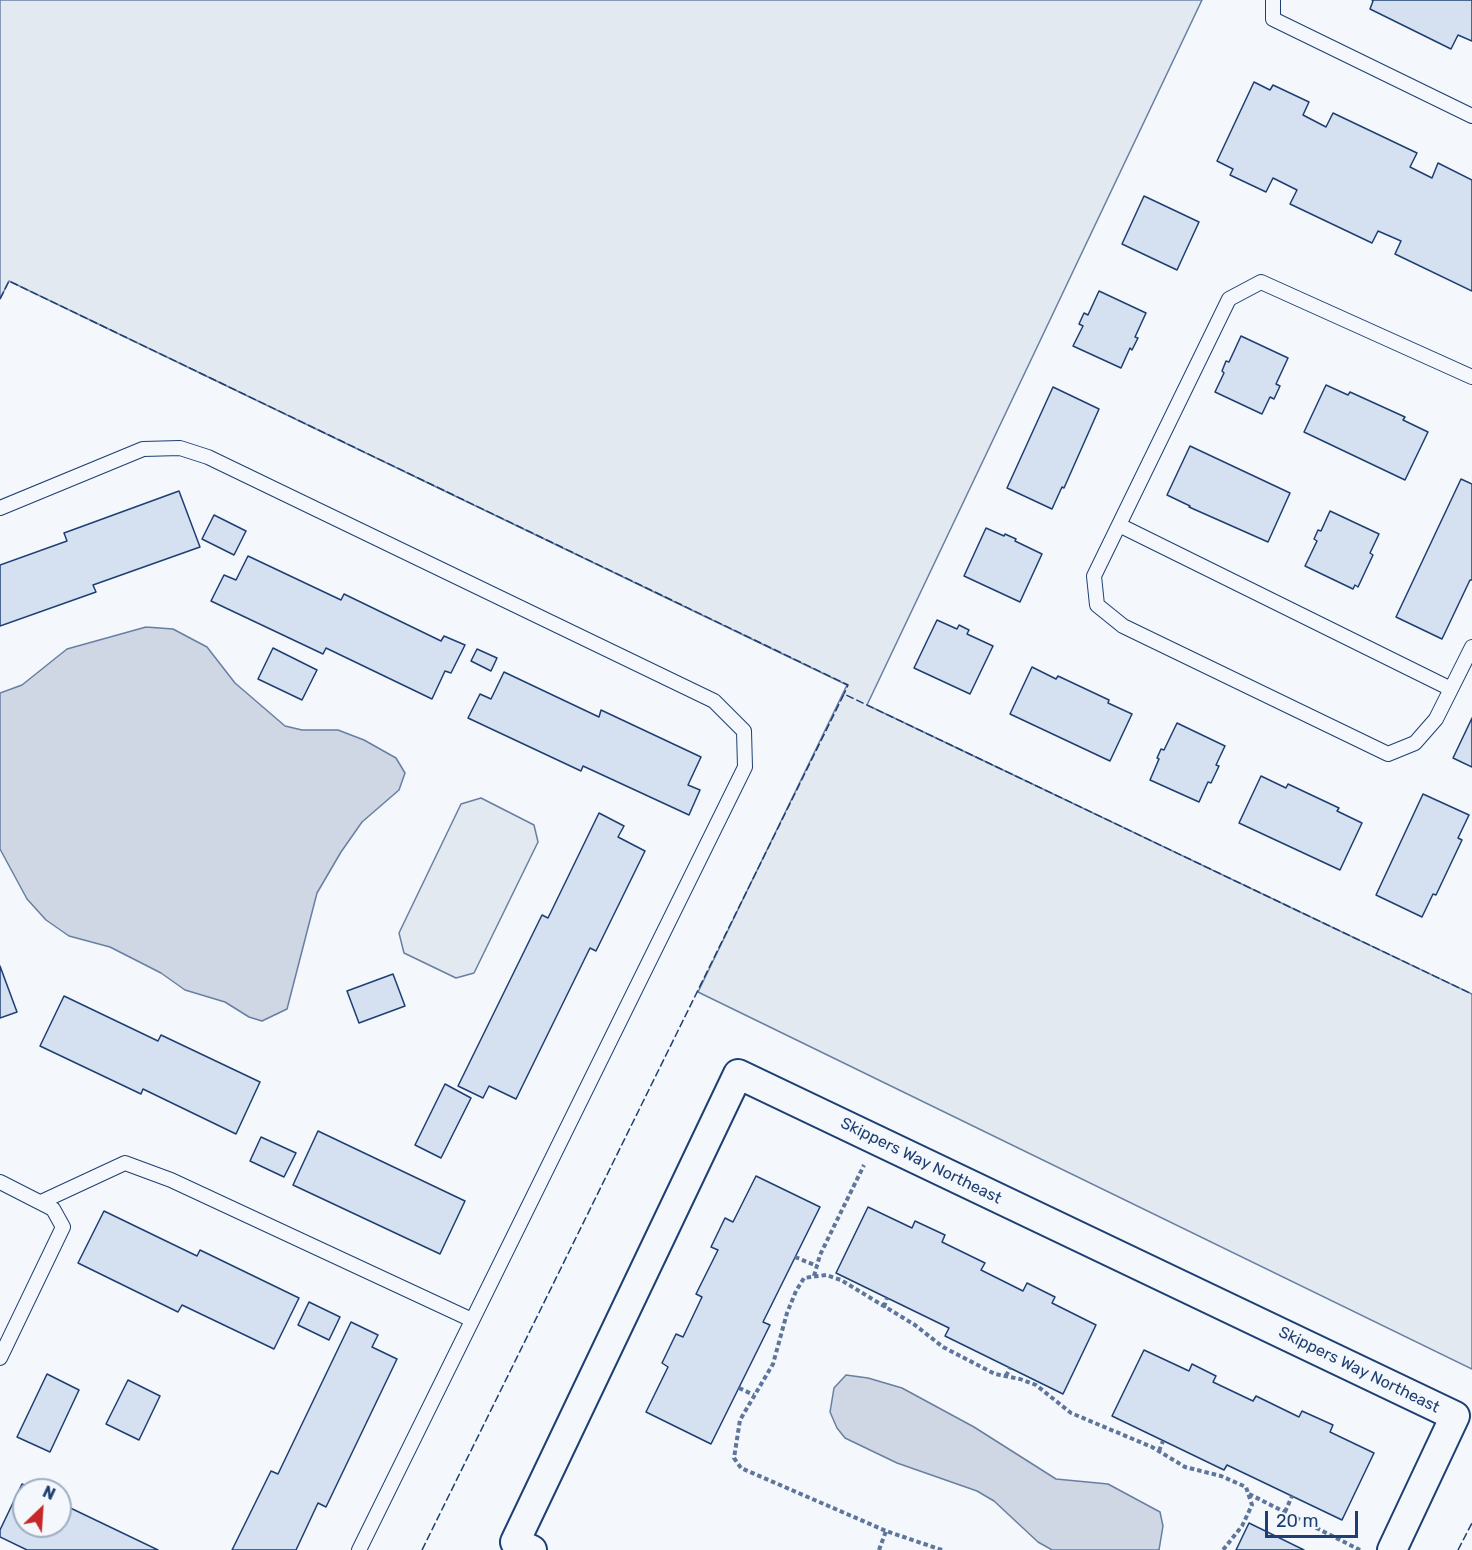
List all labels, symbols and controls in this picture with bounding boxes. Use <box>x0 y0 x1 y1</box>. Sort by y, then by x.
street label: Skippers Way Northeast <box>837 1114 1005 1208</box>
street label: Skippers Way Northeast <box>1275 1323 1443 1417</box>
north arrow <box>12 1478 72 1538</box>
text: N <box>40 1482 58 1504</box>
scale bar <box>1268 1499 1361 1537</box>
text: 20 m <box>1276 1510 1318 1532</box>

